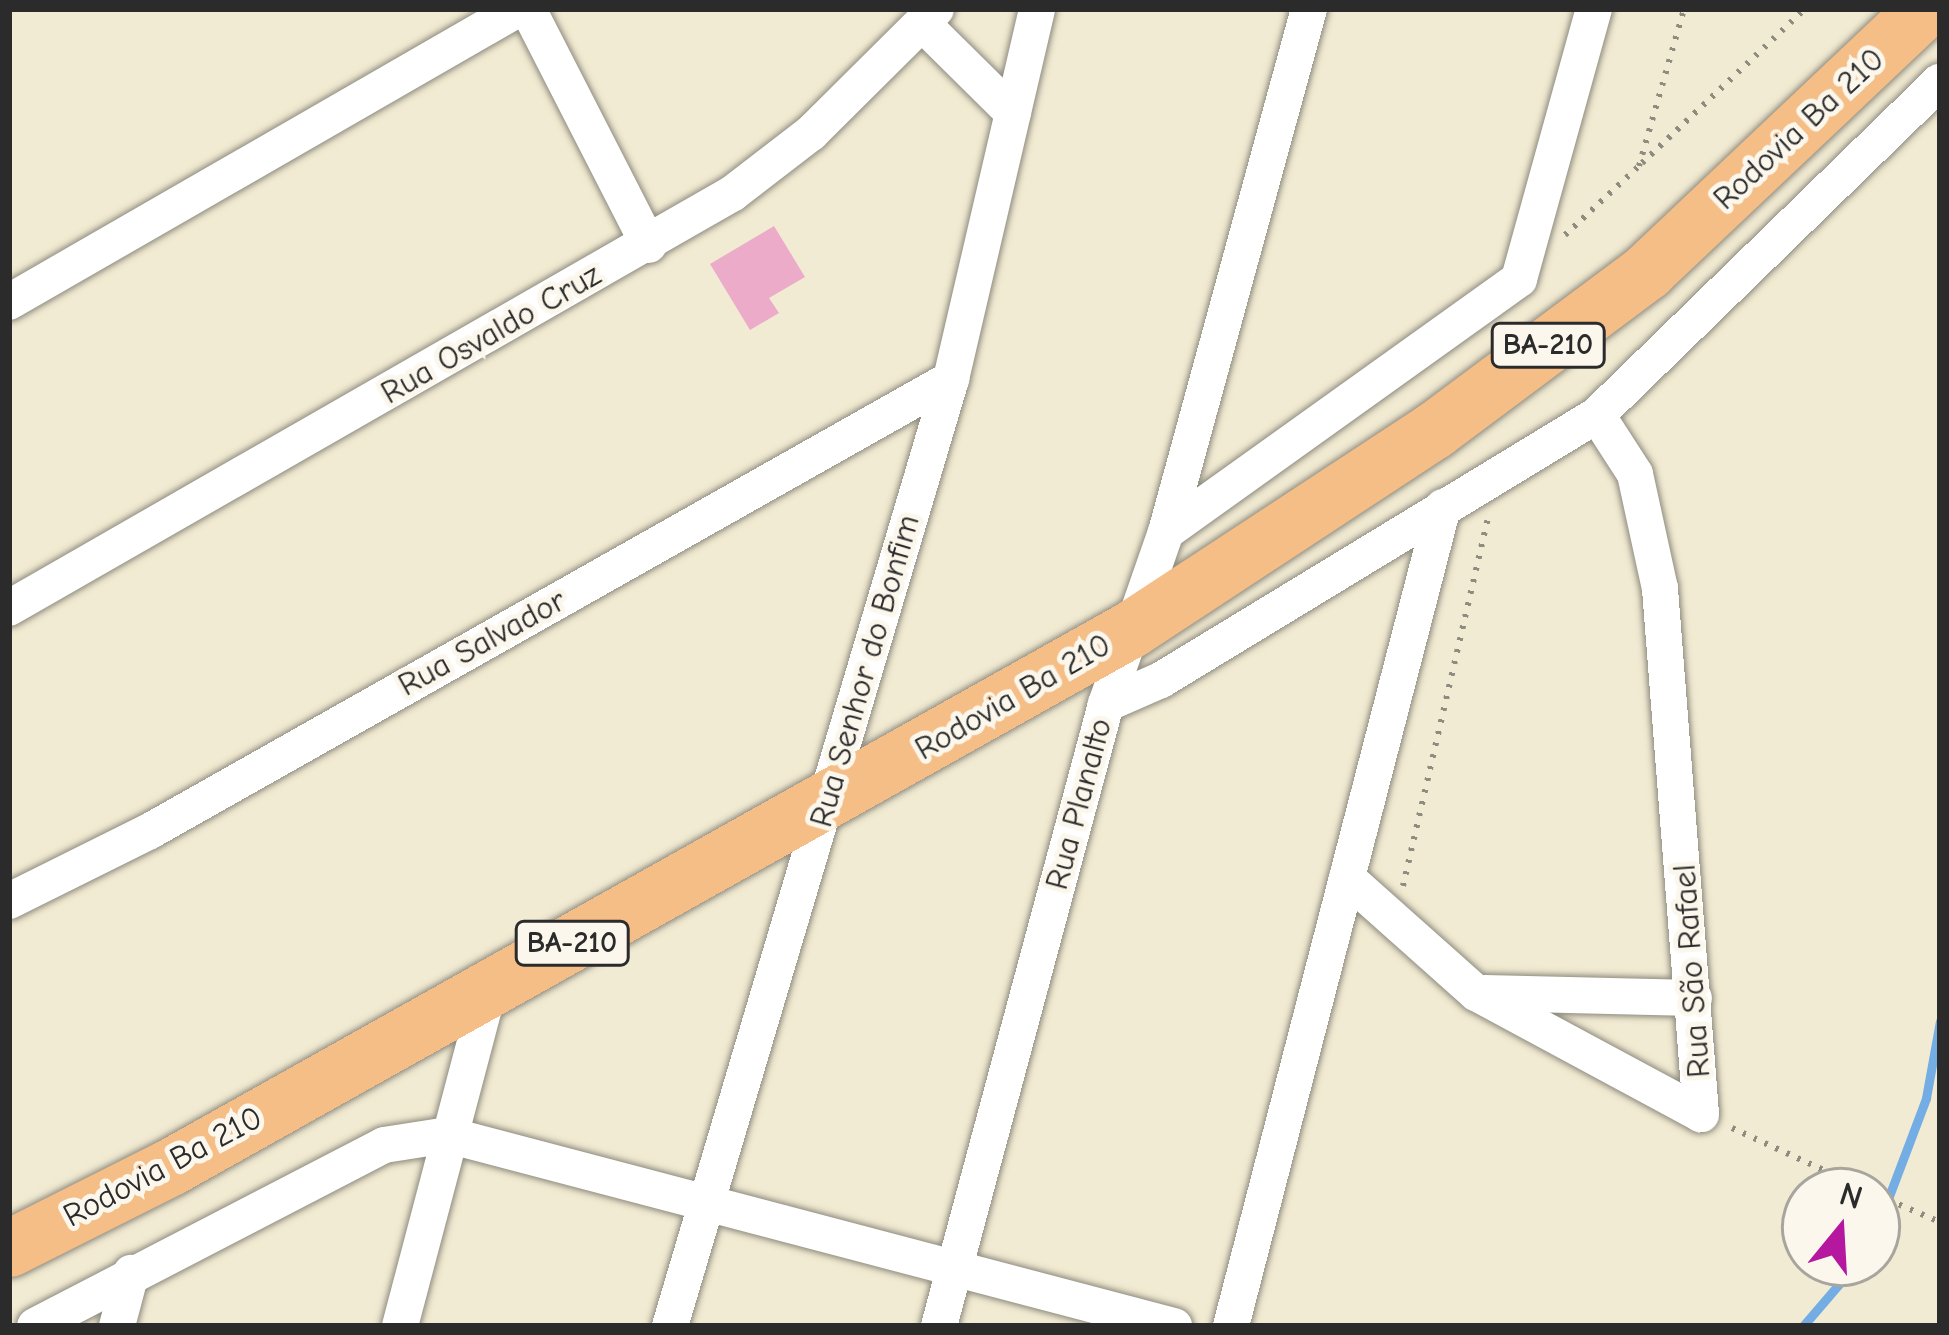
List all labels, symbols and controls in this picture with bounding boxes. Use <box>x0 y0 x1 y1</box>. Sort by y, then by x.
street label: Rodovia Ba 210 <box>1705 40 1893 218</box>
street label: Rua Osvaldo Cruz <box>374 255 608 413</box>
road number: BA-210 <box>1488 321 1608 369</box>
street label: Rua Senhor do Bonfim <box>801 510 929 832</box>
street label: Rua Salvador <box>391 581 573 705</box>
street label: Rodovia Ba 210 <box>908 625 1118 769</box>
street label: Rua Planalto <box>1037 714 1121 894</box>
street label: Rua São Rafael <box>1665 863 1719 1079</box>
road number: BA-210 <box>512 919 632 967</box>
street label: Rodovia Ba 210 <box>57 1098 269 1236</box>
north arrow <box>1781 1167 1901 1287</box>
text: N <box>1835 1174 1867 1217</box>

